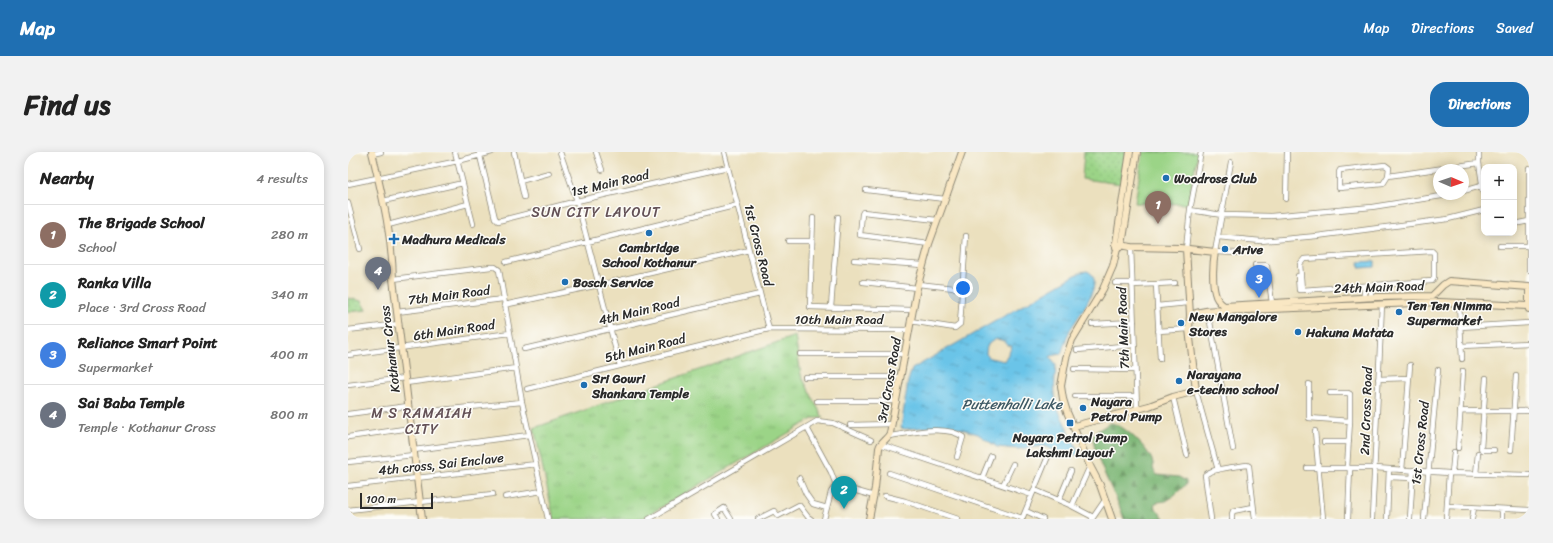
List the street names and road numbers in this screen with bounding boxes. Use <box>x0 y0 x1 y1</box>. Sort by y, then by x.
street label: 1st Main Road <box>569 163 652 203</box>
street label: 1st Cross Road <box>738 202 781 290</box>
street label: 24th Main Road <box>1333 274 1426 300</box>
street label: 7th Main Road <box>407 278 492 311</box>
street label: 7th Main Road <box>1110 285 1136 369</box>
street label: 4th Main Road <box>596 290 683 332</box>
street label: Kothanur Cross <box>373 303 407 394</box>
street label: 10th Main Road <box>795 308 884 331</box>
street label: 6th Main Road <box>412 313 497 347</box>
street label: 5th Main Road <box>602 327 689 369</box>
street label: 3rd Cross Road <box>870 335 908 424</box>
street label: 2nd Cross Road <box>1353 365 1379 455</box>
street label: 1st Cross Road <box>1404 399 1436 486</box>
street label: 4th cross, Sai Enclave <box>377 446 505 482</box>

